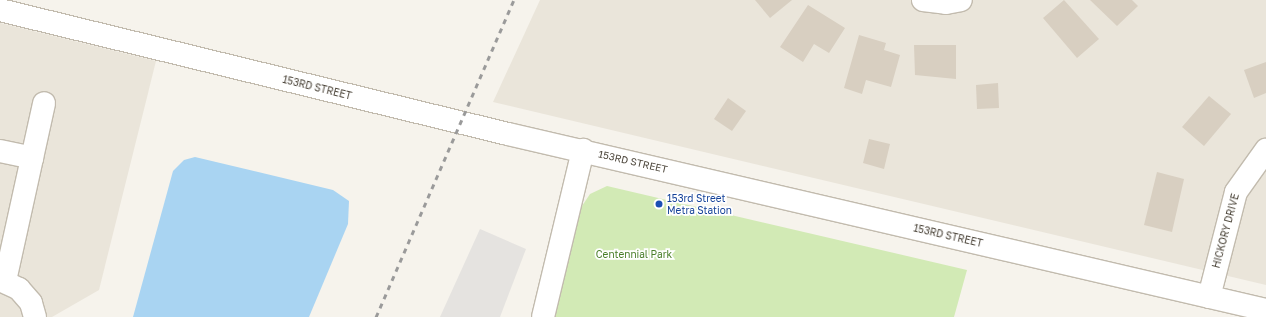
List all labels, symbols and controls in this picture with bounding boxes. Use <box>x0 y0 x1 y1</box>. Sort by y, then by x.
street label: 153RD STREET <box>281 74 353 102</box>
street label: 153RD STREET <box>597 148 669 176</box>
place label: 153rd Street Metra Station <box>667 192 732 216</box>
street label: HICKORY DRIVE <box>1210 192 1242 270</box>
marker: 153rd Street Metra Station <box>654 199 664 209</box>
street label: 153RD STREET <box>912 222 984 250</box>
park label: Centennial Park <box>596 249 672 261</box>

